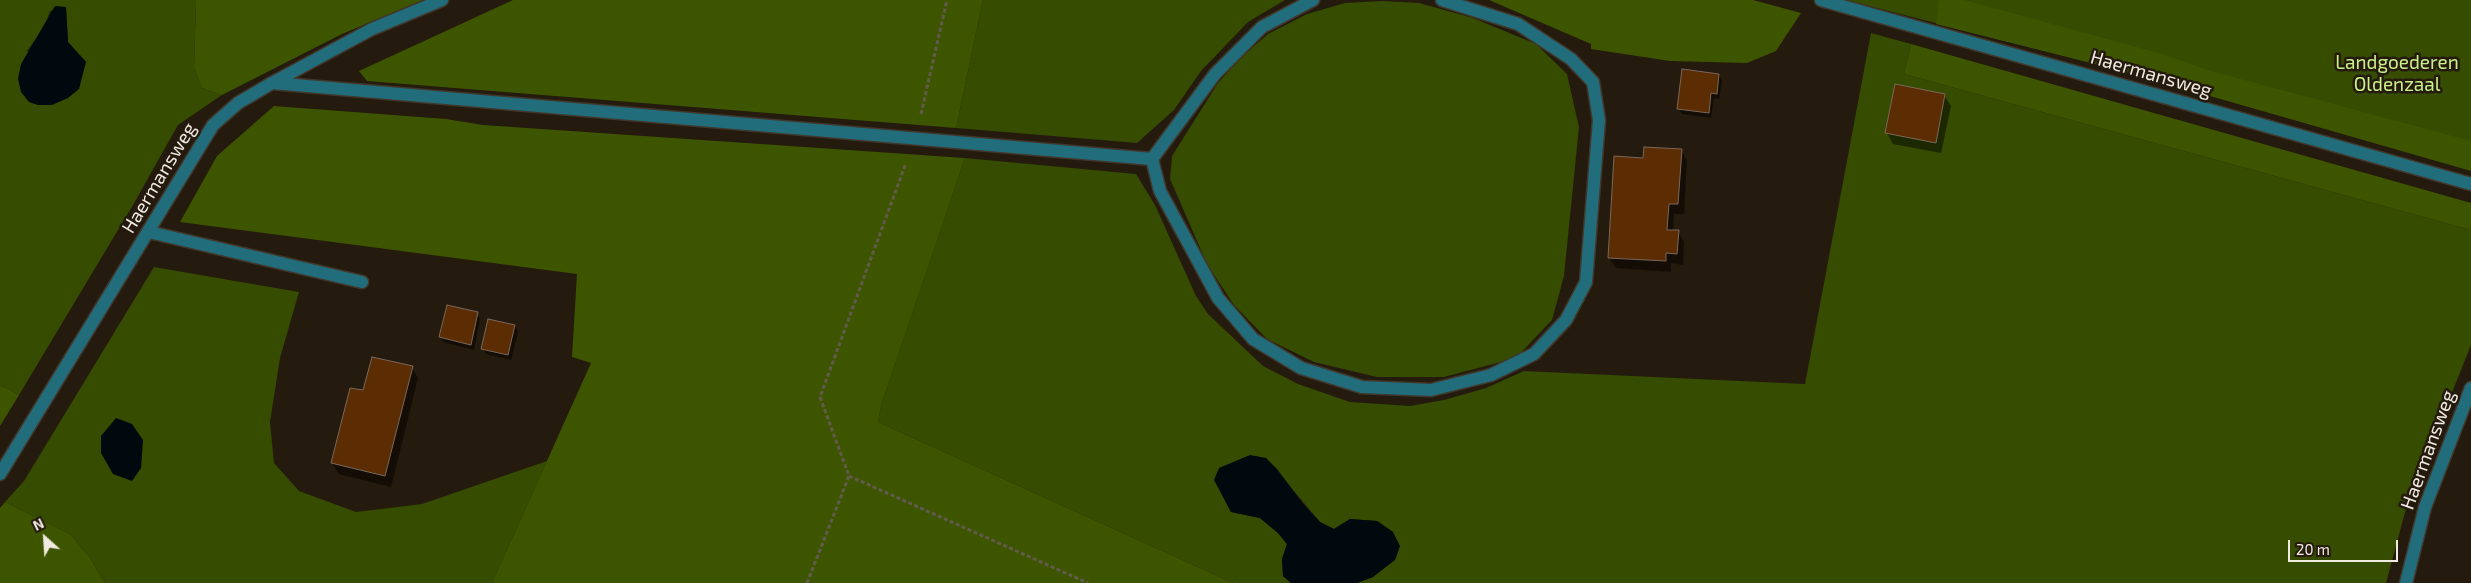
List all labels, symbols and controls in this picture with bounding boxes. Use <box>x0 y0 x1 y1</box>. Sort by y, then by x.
street label: Haermansweg <box>2088 46 2214 102</box>
park label: Landgoederen Oldenzaal <box>2335 52 2459 96</box>
street label: Haermansweg <box>117 119 201 237</box>
street label: Haermansweg <box>2396 387 2460 513</box>
north arrow <box>20 513 70 563</box>
text: N <box>30 514 46 534</box>
scale bar <box>2291 530 2401 562</box>
text: 20 m <box>2296 540 2330 558</box>

